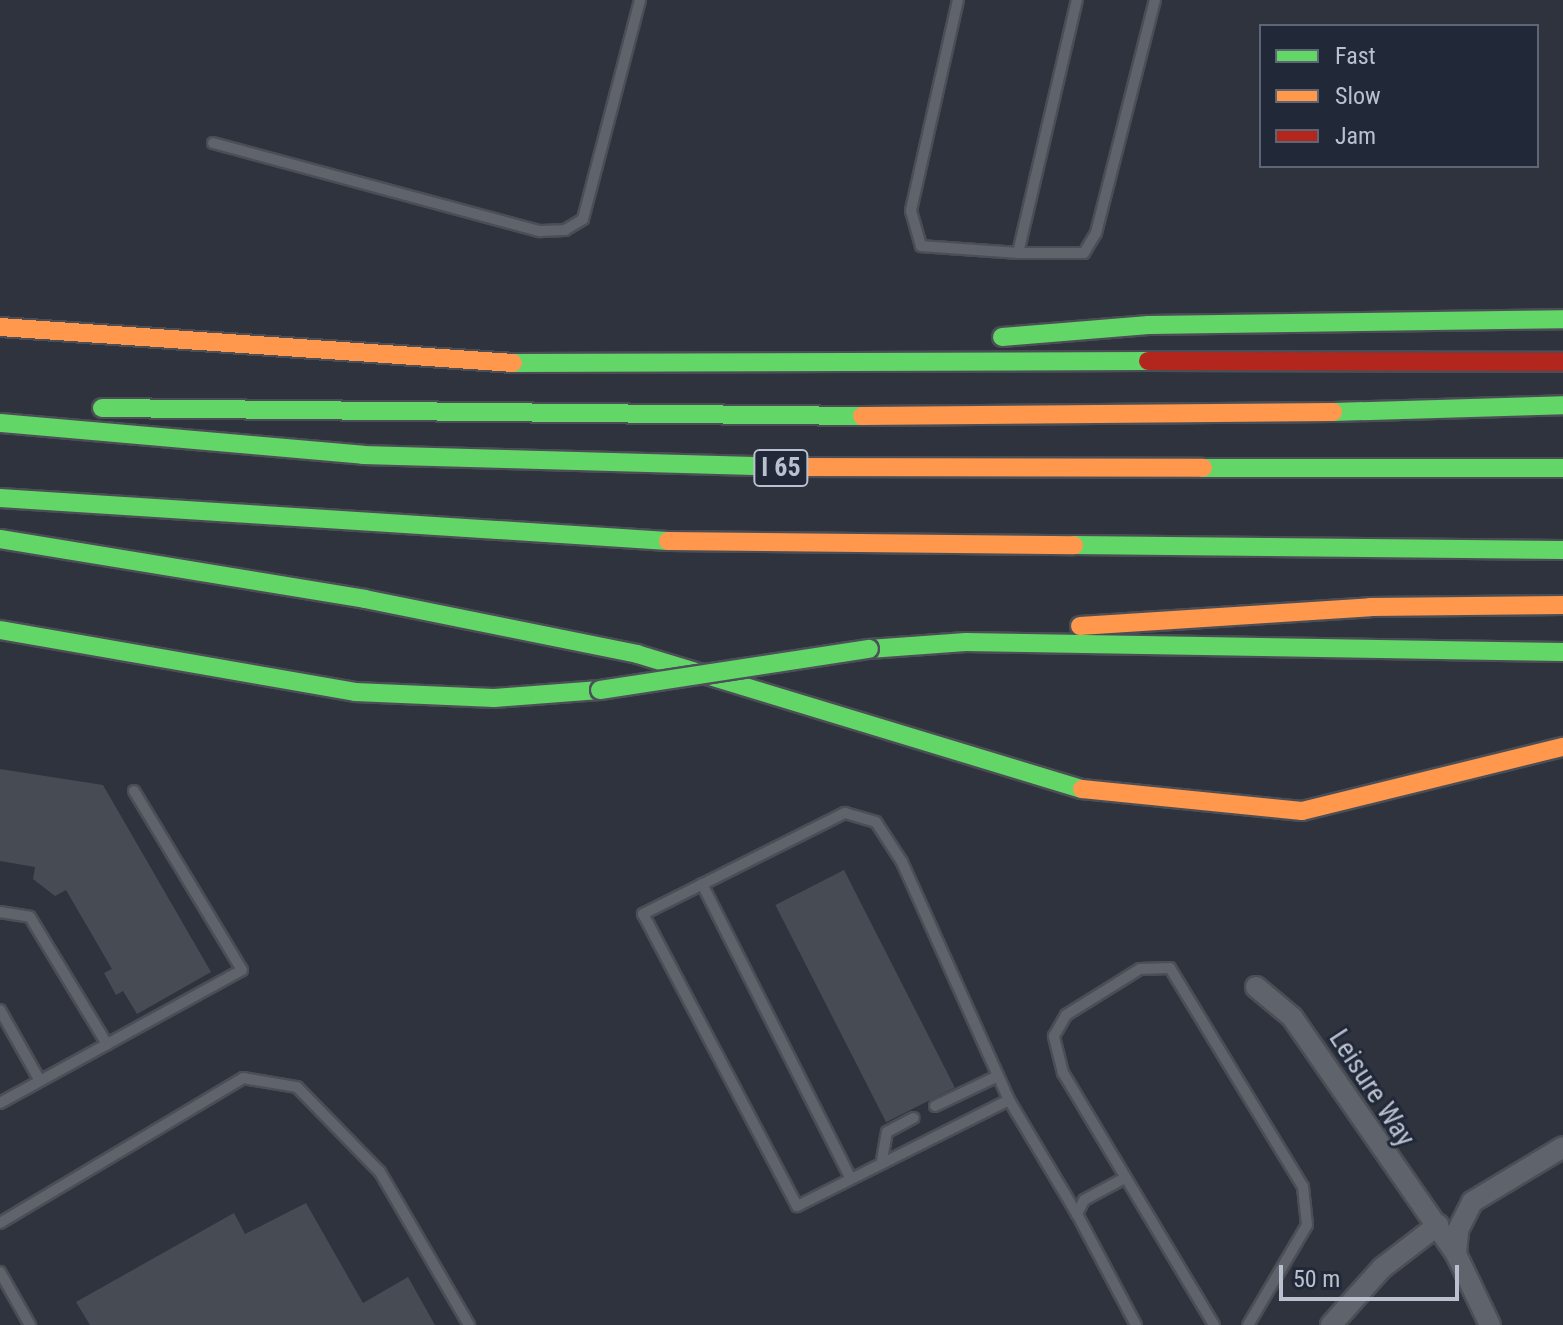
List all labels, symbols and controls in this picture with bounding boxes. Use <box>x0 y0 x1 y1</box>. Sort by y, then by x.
legend <box>1259 24 1539 168</box>
text: Fast <box>1335 42 1376 70</box>
text: Slow <box>1335 82 1381 110</box>
text: Jam <box>1335 122 1376 150</box>
road number: I 65 <box>753 446 809 490</box>
street label: Leisure Way <box>1322 1023 1422 1153</box>
scale bar <box>1283 1249 1463 1299</box>
text: 50 m <box>1293 1265 1340 1293</box>

